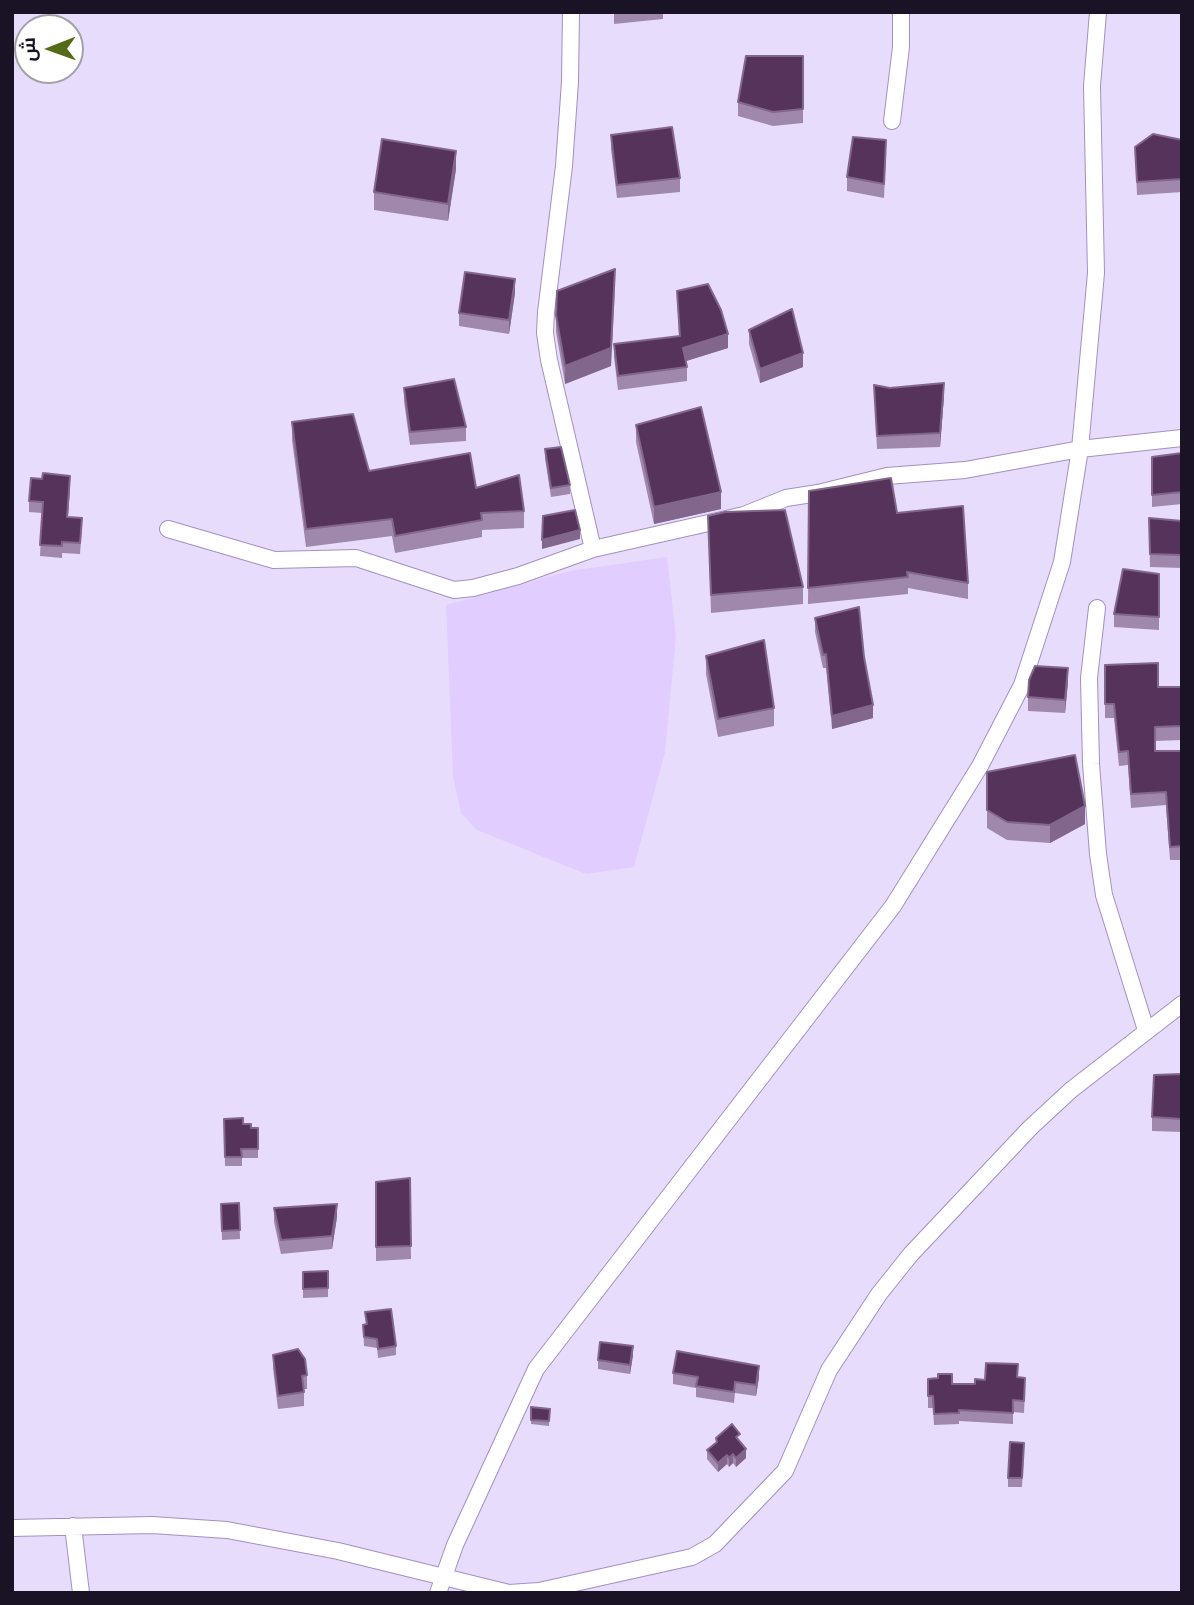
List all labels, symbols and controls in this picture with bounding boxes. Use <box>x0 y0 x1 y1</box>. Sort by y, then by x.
north arrow <box>14 14 84 84</box>
text: ش <box>18 37 41 62</box>

